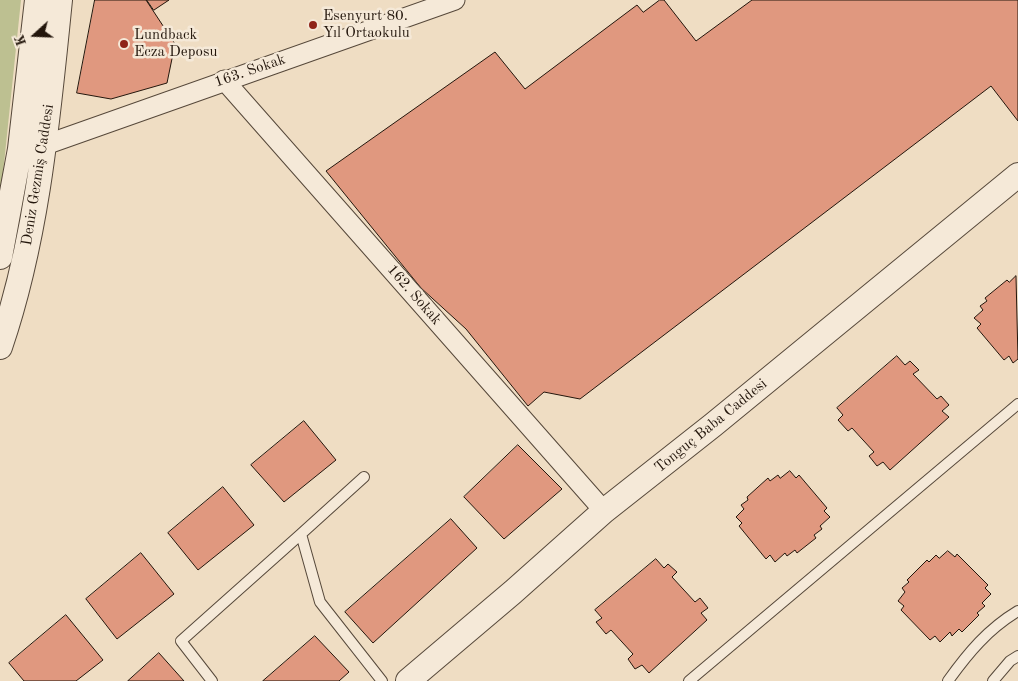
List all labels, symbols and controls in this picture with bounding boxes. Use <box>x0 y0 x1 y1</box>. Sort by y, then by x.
place label: Esenyurt 80. Yıl Ortaokulu <box>323 7 410 42</box>
north arrow <box>10 10 60 60</box>
marker: Esenyurt 80. Yıl Ortaokulu <box>307 19 319 31</box>
place label: Lundback Ecza Deposu <box>134 26 217 61</box>
text: K <box>12 33 29 48</box>
marker: Lundback Ecza Deposu <box>118 38 130 50</box>
street label: 163. Sokak <box>212 50 288 92</box>
street label: Deniz Gezmiş Caddesi <box>18 103 58 247</box>
street label: 162. Sokak <box>383 261 445 329</box>
street label: Tonguç Baba Caddesi <box>651 375 771 477</box>

